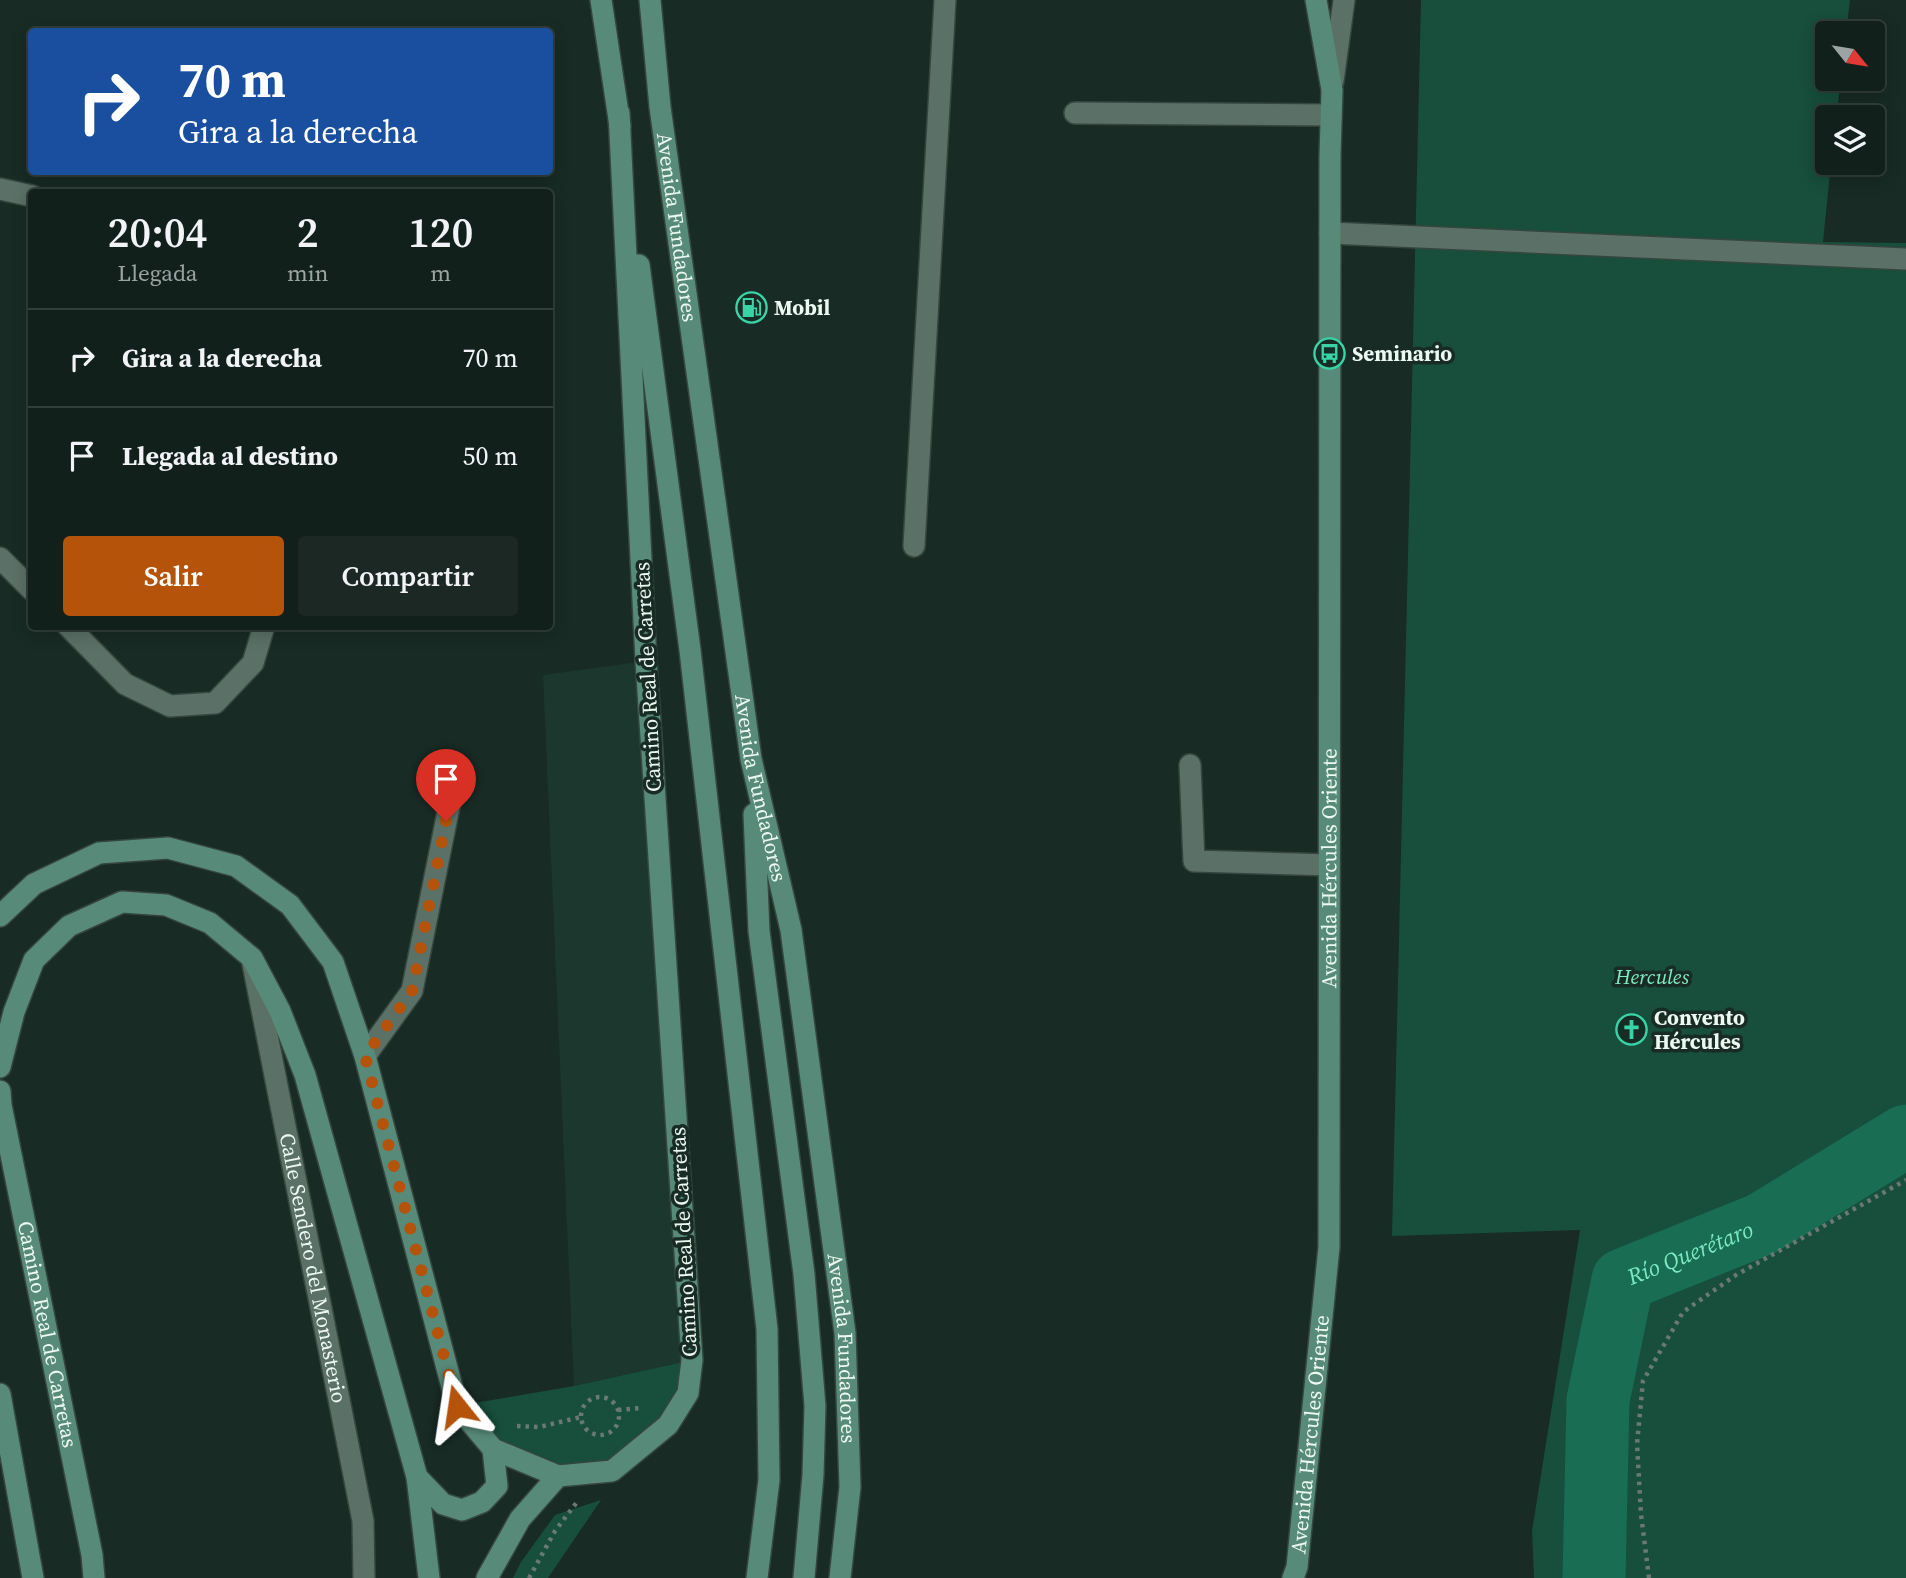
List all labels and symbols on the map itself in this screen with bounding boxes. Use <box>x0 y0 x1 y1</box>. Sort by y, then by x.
north arrow <box>1815 21 1885 91</box>
street label: Avenida Fundadores <box>650 131 705 324</box>
fuel station icon: Mobil <box>734 291 768 325</box>
place label: Mobil <box>774 293 830 322</box>
bus stop icon: Seminario <box>1312 337 1346 371</box>
place label: Seminario <box>1352 339 1452 368</box>
street label: Camino Real de Carretas <box>627 561 668 793</box>
street label: Avenida Fundadores <box>728 692 794 885</box>
street label: Avenida Hércules Oriente <box>1314 748 1343 988</box>
pin <box>416 749 476 821</box>
park label: Hercules <box>1614 962 1689 991</box>
place label: Convento Hércules <box>1654 1003 1745 1056</box>
church icon: Convento Hércules <box>1614 1013 1648 1047</box>
street label: Camino Real de Carretas <box>663 1126 704 1358</box>
street label: Calle Sendero del Monasterio <box>273 1131 354 1406</box>
water label: Río Querétaro <box>1621 1213 1758 1293</box>
street label: Camino Real de Carretas <box>11 1218 85 1450</box>
street label: Avenida Fundadores <box>820 1251 864 1444</box>
street label: Avenida Hércules Oriente <box>1283 1314 1336 1555</box>
position arrow <box>420 1369 494 1443</box>

